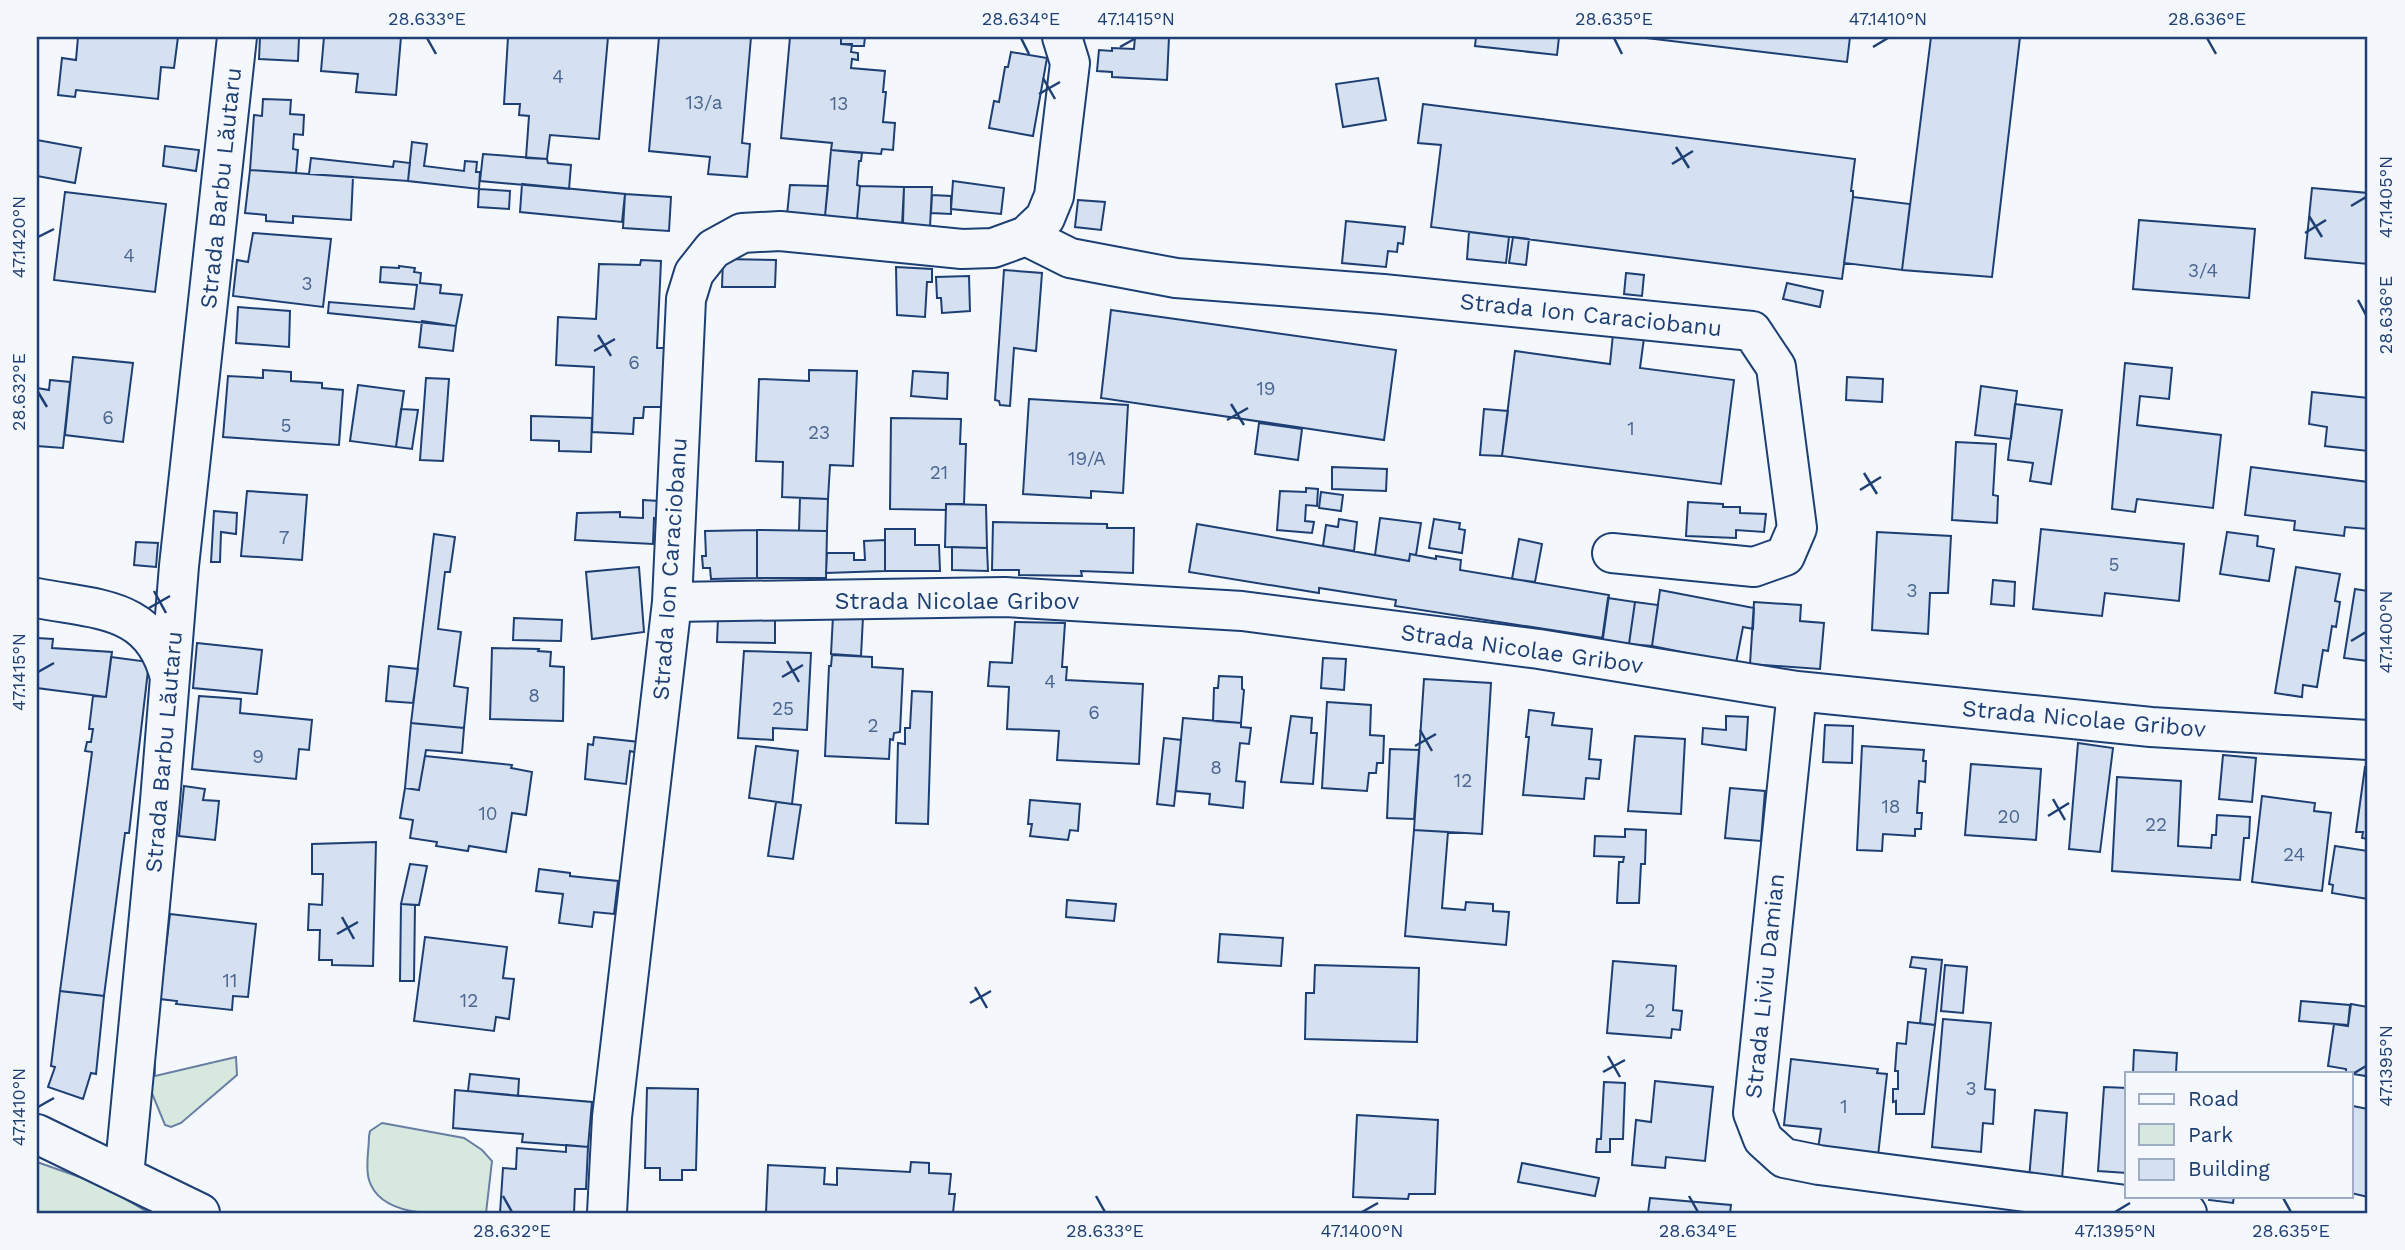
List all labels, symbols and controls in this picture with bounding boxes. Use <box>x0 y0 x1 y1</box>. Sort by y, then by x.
text: 28.633°E <box>388 8 466 29</box>
text: 28.634°E <box>982 8 1060 29</box>
text: 47.1415°N <box>1097 8 1175 29</box>
text: 28.635°E <box>1575 8 1653 29</box>
text: 47.1410°N <box>1849 8 1927 29</box>
text: 28.636°E <box>2168 8 2246 29</box>
house number: 4 <box>552 65 564 88</box>
street label: Strada Barbu Lăutaru <box>195 66 247 310</box>
house number: 13/a <box>686 91 723 114</box>
house number: 13 <box>830 92 848 115</box>
text: 47.1405°N <box>2375 156 2396 238</box>
text: 47.1420°N <box>8 196 29 278</box>
house number: 4 <box>123 244 135 267</box>
house number: 3/4 <box>2188 259 2218 282</box>
house number: 3 <box>301 272 313 295</box>
text: 28.636°E <box>2375 276 2396 354</box>
street label: Strada Ion Caraciobanu <box>1459 288 1723 342</box>
house number: 6 <box>628 351 640 374</box>
text: 28.632°E <box>8 353 29 431</box>
house number: 19 <box>1256 377 1276 400</box>
house number: 6 <box>102 406 114 429</box>
house number: 5 <box>280 414 292 437</box>
house number: 1 <box>1627 417 1635 440</box>
house number: 23 <box>808 421 830 444</box>
street label: Strada Ion Caraciobanu <box>647 437 693 701</box>
house number: 19/A <box>1068 447 1106 470</box>
house number: 21 <box>930 461 948 484</box>
house number: 7 <box>279 526 289 549</box>
house number: 5 <box>2108 553 2120 576</box>
house number: 3 <box>1906 579 1918 602</box>
street label: Strada Nicolae Gribov <box>835 588 1079 615</box>
text: 47.1400°N <box>2375 590 2396 674</box>
street label: Strada Nicolae Gribov <box>1399 619 1645 679</box>
street label: Strada Barbu Lăutaru <box>140 630 188 874</box>
text: 47.1415°N <box>8 633 29 711</box>
house number: 4 <box>1044 670 1056 693</box>
house number: 8 <box>528 684 540 707</box>
street label: Strada Nicolae Gribov <box>1961 695 2207 743</box>
house number: 25 <box>772 697 794 720</box>
house number: 6 <box>1088 701 1100 724</box>
house number: 2 <box>867 714 879 737</box>
house number: 9 <box>252 745 264 768</box>
house number: 8 <box>1210 756 1222 779</box>
house number: 12 <box>1454 769 1472 792</box>
house number: 18 <box>1881 795 1901 818</box>
house number: 10 <box>478 802 498 825</box>
house number: 20 <box>1998 805 2020 828</box>
house number: 22 <box>2145 813 2167 836</box>
house number: 24 <box>2283 843 2305 866</box>
street label: Strada Liviu Damian <box>1740 872 1790 1100</box>
house number: 11 <box>223 969 237 992</box>
house number: 12 <box>460 989 478 1012</box>
house number: 2 <box>1644 999 1656 1022</box>
text: 47.1395°N <box>2375 1025 2396 1107</box>
text: 47.1410°N <box>8 1068 29 1146</box>
legend <box>2125 1072 2352 1198</box>
house number: 3 <box>1965 1077 1977 1100</box>
text: Road <box>2188 1086 2239 1111</box>
house number: 1 <box>1840 1095 1848 1118</box>
text: Park <box>2188 1122 2233 1147</box>
text: Building <box>2188 1156 2270 1181</box>
text: 28.632°E <box>473 1220 551 1241</box>
text: 28.633°E <box>1066 1220 1144 1241</box>
text: 47.1400°N <box>1320 1220 1404 1241</box>
text: 28.634°E <box>1659 1220 1737 1241</box>
text: 47.1395°N <box>2074 1220 2156 1241</box>
text: 28.635°E <box>2252 1220 2330 1241</box>

